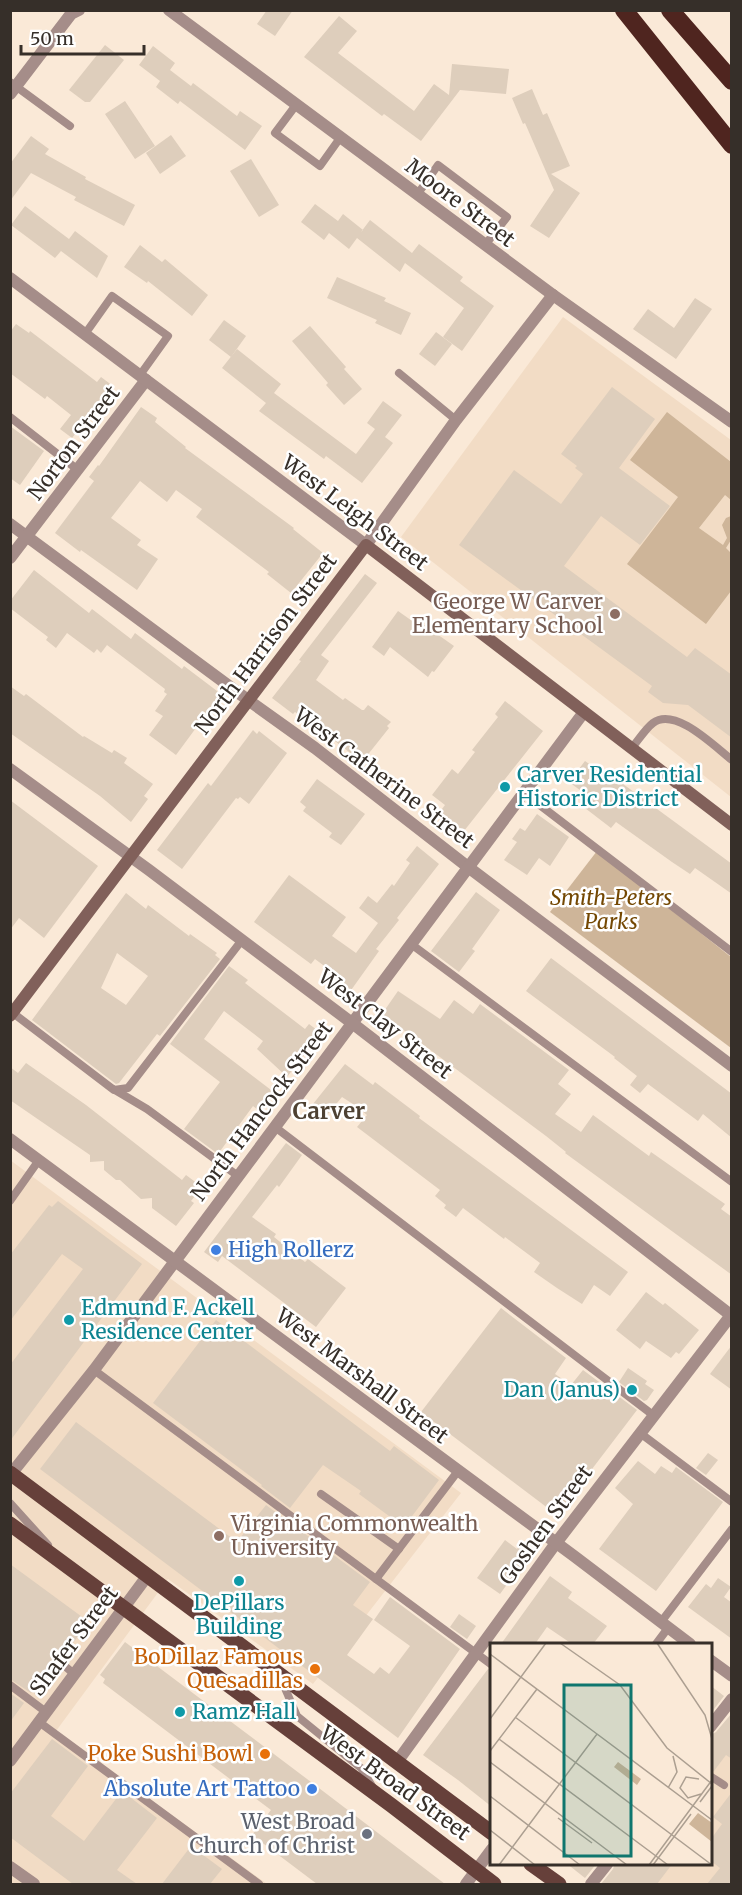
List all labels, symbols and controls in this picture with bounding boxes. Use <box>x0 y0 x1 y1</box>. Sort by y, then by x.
scale bar <box>21 18 144 56</box>
text: 50 m <box>30 27 74 50</box>
street label: Moore Street <box>400 153 521 253</box>
street label: Norton Street <box>22 380 126 505</box>
street label: West Leigh Street <box>276 448 434 577</box>
street label: North Harrison Street <box>189 548 343 740</box>
place label: George W Carver Elementary School <box>412 588 604 639</box>
marker: George W Carver Elementary School <box>608 607 622 621</box>
street label: West Catherine Street <box>288 700 480 854</box>
place label: Carver Residential Historic District <box>517 761 702 812</box>
marker: Carver Residential Historic District <box>498 780 512 794</box>
park label: Smith-Peters Parks <box>550 884 672 935</box>
street label: West Clay Street <box>312 962 458 1084</box>
street label: North Hancock Street <box>185 1015 338 1206</box>
district label: Carver <box>293 1097 365 1125</box>
place label: High Rollerz <box>228 1236 354 1263</box>
marker: High Rollerz <box>209 1243 223 1257</box>
place label: Edmund F. Ackell Residence Center <box>81 1294 255 1345</box>
street label: West Marshall Street <box>270 1301 454 1449</box>
marker: Edmund F. Ackell Residence Center <box>62 1313 76 1327</box>
place label: Dan (Janus) <box>503 1376 620 1403</box>
marker: Dan (Janus) <box>625 1383 639 1397</box>
street label: Goshen Street <box>493 1459 598 1590</box>
place label: Virginia Commonwealth University <box>230 1510 479 1561</box>
marker: Virginia Commonwealth University <box>212 1529 226 1543</box>
marker: DePillars Building <box>232 1574 246 1588</box>
street label: Shafer Street <box>24 1580 124 1701</box>
place label: DePillars Building <box>194 1589 284 1640</box>
place label: BoDillaz Famous Quesadillas <box>134 1643 303 1694</box>
inset map <box>490 1643 712 1865</box>
marker: BoDillaz Famous Quesadillas <box>308 1662 322 1676</box>
place label: Ramz Hall <box>192 1698 297 1725</box>
marker: Ramz Hall <box>173 1705 187 1719</box>
street label: West Broad Street <box>314 1718 476 1846</box>
place label: Poke Sushi Bowl <box>87 1740 253 1767</box>
marker: Poke Sushi Bowl <box>258 1747 272 1761</box>
place label: Absolute Art Tattoo <box>102 1775 300 1802</box>
marker: Absolute Art Tattoo <box>305 1782 319 1796</box>
place label: West Broad Church of Christ <box>190 1808 355 1859</box>
marker: West Broad Church of Christ <box>360 1827 374 1841</box>

